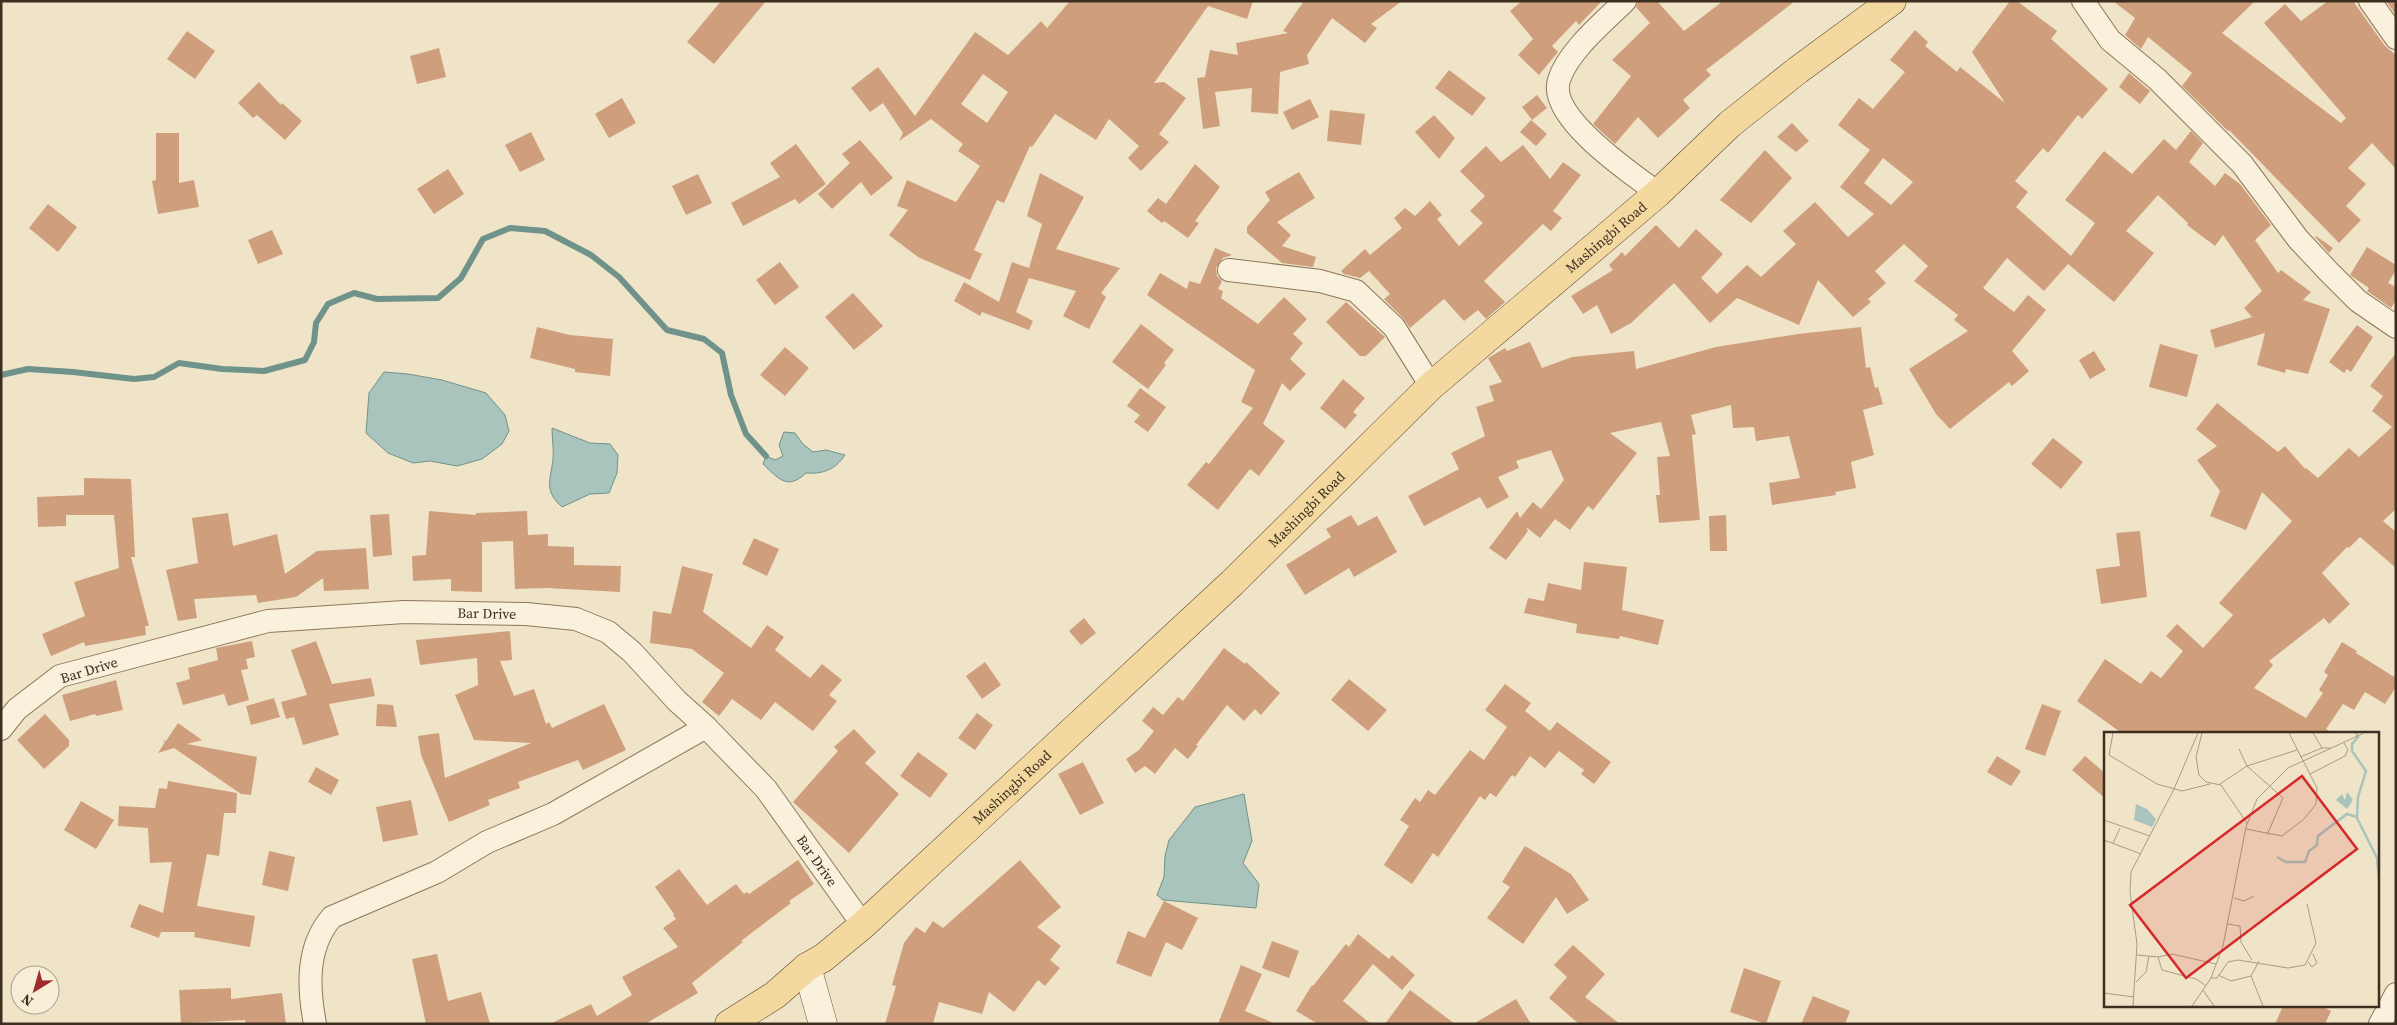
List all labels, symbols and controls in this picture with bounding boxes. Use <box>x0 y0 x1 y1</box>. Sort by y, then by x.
street label: Mashingbi Road <box>1561 197 1651 277</box>
street label: Mashingbi Road <box>1264 467 1349 552</box>
street label: Bar Drive <box>457 603 516 624</box>
street label: Bar Drive <box>58 652 120 688</box>
inset map <box>2104 732 2380 1008</box>
street label: Mashingbi Road <box>968 745 1056 829</box>
street label: Bar Drive <box>792 831 842 890</box>
north arrow <box>10 965 60 1015</box>
text: N <box>17 989 37 1011</box>

